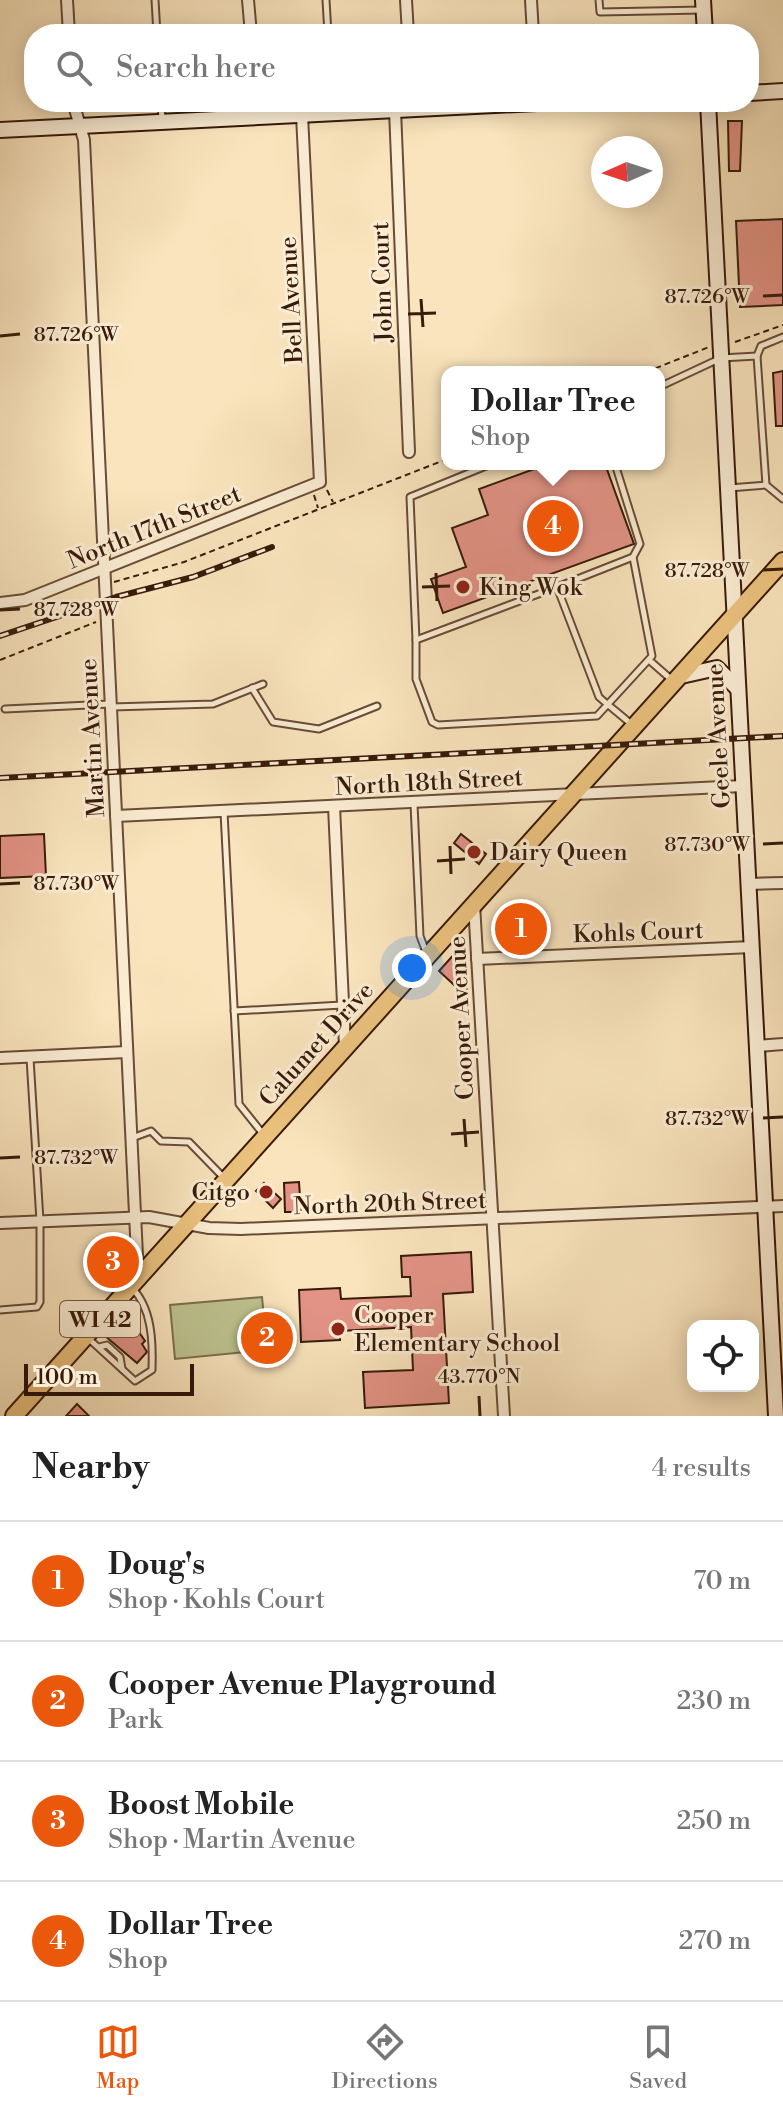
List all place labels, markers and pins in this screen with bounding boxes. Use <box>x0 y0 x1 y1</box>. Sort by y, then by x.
pin: 4 <box>527 496 579 556</box>
place label: King Wok <box>479 573 584 603</box>
marker: King Wok <box>454 578 472 596</box>
place label: Dairy Queen <box>490 838 628 868</box>
marker: Dairy Queen <box>465 843 483 861</box>
pin: 1 <box>495 899 547 959</box>
place label: Citgo <box>191 1178 250 1208</box>
marker: Citgo <box>257 1183 275 1201</box>
pin: 3 <box>87 1232 139 1292</box>
place label: Cooper Elementary School <box>354 1301 560 1359</box>
pin: 2 <box>241 1308 293 1368</box>
marker: Cooper Elementary School <box>329 1320 347 1338</box>

